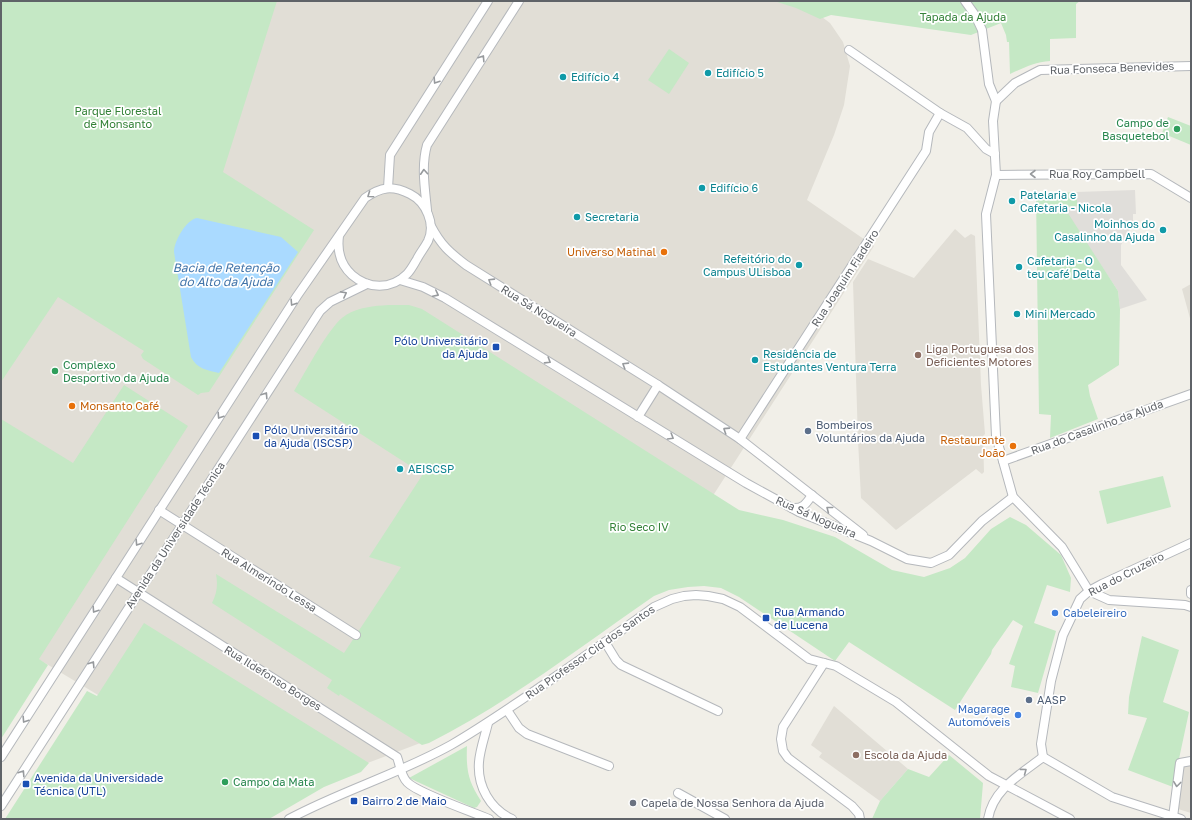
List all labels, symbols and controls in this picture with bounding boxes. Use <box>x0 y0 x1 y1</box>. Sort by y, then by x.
park label: Tapada da Ajuda <box>920 10 1006 23</box>
one-way arrow <box>478 55 485 62</box>
street label: Rua Fonseca Benevides <box>1049 59 1175 76</box>
place label: Edifício 5 <box>716 66 764 79</box>
marker: Edifício 5 <box>703 68 713 78</box>
place label: Edifício 4 <box>571 70 620 83</box>
marker: Edifício 4 <box>558 72 568 82</box>
one-way arrow <box>434 77 441 84</box>
park label: Parque Florestal de Monsanto <box>74 104 162 130</box>
place label: Campo de Basquetebol <box>1102 116 1169 142</box>
marker: Campo de Basquetebol <box>1172 124 1182 134</box>
street label: Rua Roy Campbell <box>1049 167 1145 180</box>
one-way arrow <box>420 169 428 175</box>
one-way arrow <box>1030 170 1036 178</box>
place label: Edifício 6 <box>710 181 759 194</box>
marker: Edifício 6 <box>697 183 707 193</box>
place label: Patelaria e Cafetaria - Nicola <box>1020 188 1111 214</box>
one-way arrow <box>368 190 375 197</box>
marker: Patelaria e Cafetaria - Nicola <box>1007 196 1017 206</box>
place label: Secretaria <box>585 210 639 223</box>
marker: Secretaria <box>572 212 582 222</box>
place label: Moinhos do Casalinho da Ajuda <box>1054 217 1155 243</box>
marker: Moinhos do Casalinho da Ajuda <box>1158 225 1168 235</box>
street label: Rua Joaquim Fiadeiro <box>808 226 881 329</box>
place label: Universo Matinal <box>567 245 656 258</box>
marker: Universo Matinal <box>659 247 669 257</box>
place label: Refeitório do Campus ULisboa <box>703 252 791 278</box>
place label: Cafetaria - O teu café Delta <box>1027 254 1100 280</box>
water label: Bacia de Retenção do Alto da Ajuda <box>173 260 280 289</box>
marker: Refeitório do Campus ULisboa <box>794 260 804 270</box>
marker: Cafetaria - O teu café Delta <box>1014 262 1024 272</box>
one-way arrow <box>488 278 495 286</box>
street label: Rua Sá Nogueira <box>499 282 580 339</box>
one-way arrow <box>432 289 440 297</box>
one-way arrow <box>340 292 347 299</box>
one-way arrow <box>290 299 298 306</box>
place label: Mini Mercado <box>1025 307 1096 320</box>
marker: Mini Mercado <box>1012 309 1022 319</box>
place label: Pólo Universitário da Ajuda <box>394 334 488 360</box>
marker: Pólo Universitário da Ajuda <box>491 342 501 352</box>
place label: Liga Portuguesa dos Deficientes Motores <box>926 342 1034 368</box>
place label: Residência de Estudantes Ventura Terra <box>763 347 896 373</box>
marker: Liga Portuguesa dos Deficientes Motores <box>913 350 923 360</box>
marker: Residência de Estudantes Ventura Terra <box>750 355 760 365</box>
one-way arrow <box>544 356 551 363</box>
place label: Complexo Desportivo da Ajuda <box>63 358 169 384</box>
one-way arrow <box>622 362 629 370</box>
marker: Complexo Desportivo da Ajuda <box>50 366 60 376</box>
one-way arrow <box>260 393 267 400</box>
street label: Rua do Casalinho da Ajuda <box>1029 397 1165 457</box>
place label: Monsanto Café <box>80 399 159 412</box>
marker: Monsanto Café <box>67 401 77 411</box>
one-way arrow <box>217 412 225 419</box>
place label: Bombeiros Voluntários da Ajuda <box>816 418 925 444</box>
place label: Pólo Universitário da Ajuda (ISCSP) <box>264 423 358 449</box>
marker: Bombeiros Voluntários da Ajuda <box>803 426 813 436</box>
one-way arrow <box>723 427 730 434</box>
marker: Pólo Universitário da Ajuda (ISCSP) <box>251 431 261 441</box>
one-way arrow <box>667 432 674 440</box>
place label: Restaurante João <box>940 433 1005 459</box>
marker: Restaurante João <box>1008 441 1018 451</box>
street label: Avenida da Universidade Técnica <box>122 459 227 611</box>
place label: AEISCSP <box>408 462 454 475</box>
marker: AEISCSP <box>395 464 405 474</box>
street label: Rua Sá Nogueira <box>774 493 859 540</box>
one-way arrow <box>827 506 834 513</box>
park label: Rio Seco IV <box>609 520 669 533</box>
one-way arrow <box>135 539 143 546</box>
street label: Rua Almerindo Lessa <box>219 545 319 614</box>
street label: Rua do Cruzeiro <box>1086 549 1166 598</box>
street label: Rua Professor Cid dos Santos <box>523 602 657 701</box>
place label: Rua Armando de Lucena <box>774 605 845 631</box>
one-way arrow <box>93 606 100 613</box>
place label: Cabeleireiro <box>1063 606 1127 619</box>
marker: Cabeleireiro <box>1050 608 1060 618</box>
marker: Rua Armando de Lucena <box>761 613 771 623</box>
street label: Rua Ildefonso Borges <box>222 642 324 713</box>
one-way arrow <box>88 661 95 668</box>
place label: AASP <box>1037 693 1066 706</box>
marker: AASP <box>1024 695 1034 705</box>
place label: Magarage Automóveis <box>948 702 1010 728</box>
marker: Magarage Automóveis <box>1013 710 1023 720</box>
one-way arrow <box>22 716 30 723</box>
place label: Escola da Ajuda <box>864 748 947 761</box>
marker: Escola da Ajuda <box>851 750 861 760</box>
one-way arrow <box>1020 769 1027 776</box>
one-way arrow <box>17 770 25 777</box>
place label: Avenida da Universidade Técnica (UTL) <box>34 771 163 797</box>
place label: Campo da Mata <box>233 775 314 788</box>
marker: Campo da Mata <box>220 777 230 787</box>
marker: Avenida da Universidade Técnica (UTL) <box>21 779 31 789</box>
one-way arrow <box>1173 781 1182 787</box>
place label: Bairro 2 de Maio <box>362 794 447 807</box>
marker: Bairro 2 de Maio <box>349 796 359 806</box>
place label: Capela de Nossa Senhora da Ajuda <box>641 796 824 809</box>
marker: Capela de Nossa Senhora da Ajuda <box>628 798 638 808</box>

